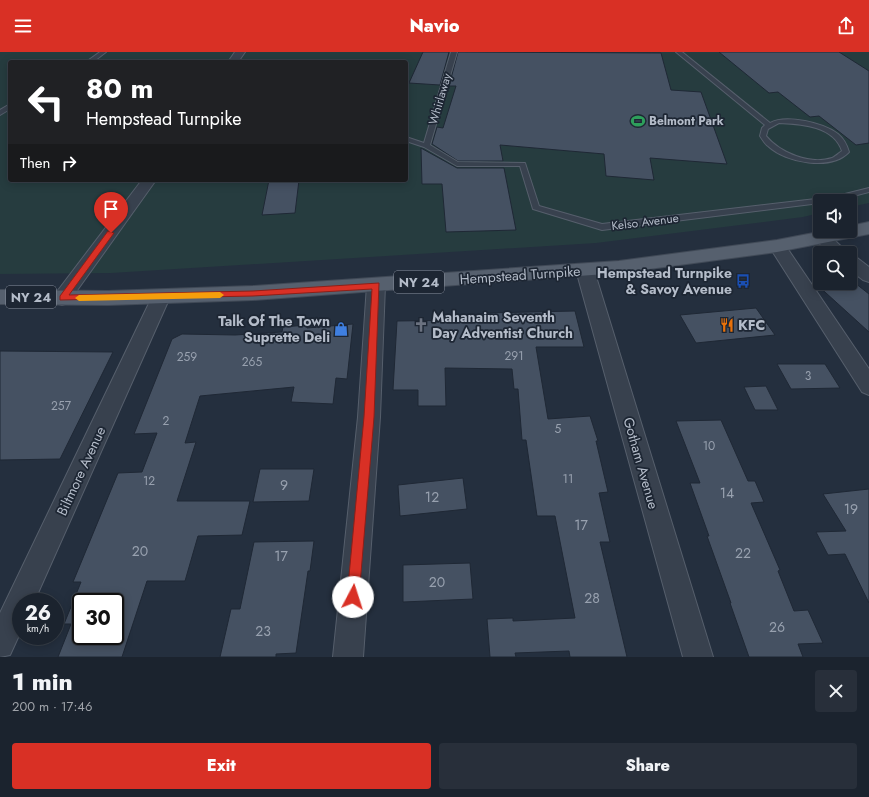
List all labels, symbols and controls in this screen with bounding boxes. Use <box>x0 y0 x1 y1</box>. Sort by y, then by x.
text: Navio <box>409 13 460 39</box>
icon: menu <box>12 15 34 37</box>
icon: share <box>835 15 857 37</box>
text: 80 m <box>86 68 153 109</box>
street label: Whirlaway <box>424 70 456 127</box>
icon: left <box>20 76 72 128</box>
text: Hempstead Turnpike <box>86 106 241 132</box>
place label: Belmont Park <box>649 112 724 130</box>
sports icon: Belmont Park <box>630 113 646 129</box>
text: Then <box>20 152 50 174</box>
icon: right <box>58 152 80 174</box>
pin <box>94 192 128 233</box>
map controls <box>813 194 857 290</box>
button: sound <box>813 194 857 238</box>
icon: arrive <box>100 198 122 220</box>
street label: Kelso Avenue <box>610 209 680 235</box>
button: search <box>813 246 857 290</box>
street label: Hempstead Turnpike <box>459 261 581 289</box>
place label: Hempstead Turnpike & Savoy Avenue <box>597 263 732 299</box>
road number: NY 24 <box>394 271 444 293</box>
bus stop icon: Hempstead Turnpike & Savoy Avenue <box>735 273 751 289</box>
road number: NY 24 <box>6 286 56 308</box>
place label: Mahanaim Seventh Day Adventist Church <box>432 307 573 343</box>
place label: Talk Of The Town Suprette Deli <box>218 311 330 347</box>
place label: KFC <box>738 315 765 335</box>
church icon: Mahanaim Seventh Day Adventist Church <box>413 317 429 333</box>
restaurant icon: KFC <box>719 317 735 333</box>
shop icon: Talk Of The Town Suprette Deli <box>333 321 349 337</box>
house number: 291 <box>504 347 524 365</box>
house number: 259 <box>177 348 197 366</box>
house number: 265 <box>242 353 262 371</box>
house number: 3 <box>805 367 812 385</box>
house number: 257 <box>51 397 72 415</box>
house number: 2 <box>163 412 170 430</box>
street label: Gotham Avenue <box>618 415 664 511</box>
house number: 5 <box>555 420 562 438</box>
street label: Biltmore Avenue <box>52 423 110 519</box>
house number: 10 <box>703 437 715 455</box>
house number: 11 <box>563 470 573 488</box>
house number: 12 <box>143 472 155 490</box>
house number: 9 <box>280 475 288 495</box>
house number: 14 <box>720 483 734 503</box>
house number: 12 <box>425 487 439 507</box>
house number: 19 <box>844 499 858 519</box>
house number: 17 <box>574 515 588 535</box>
house number: 20 <box>132 541 148 561</box>
house number: 22 <box>735 543 751 563</box>
house number: 17 <box>274 546 288 566</box>
house number: 20 <box>429 572 445 592</box>
position arrow <box>332 576 374 618</box>
house number: 28 <box>584 588 600 608</box>
speed limit sign: 30 <box>72 593 124 645</box>
text: 26 <box>25 599 51 628</box>
house number: 26 <box>769 617 785 637</box>
text: km/h <box>27 621 49 636</box>
house number: 23 <box>255 621 271 641</box>
text: 1 min <box>12 664 73 699</box>
button: close <box>815 670 857 712</box>
text: 200 m · 17:46 <box>12 697 92 716</box>
button: Exit <box>12 743 431 789</box>
button: Share <box>439 743 857 789</box>

